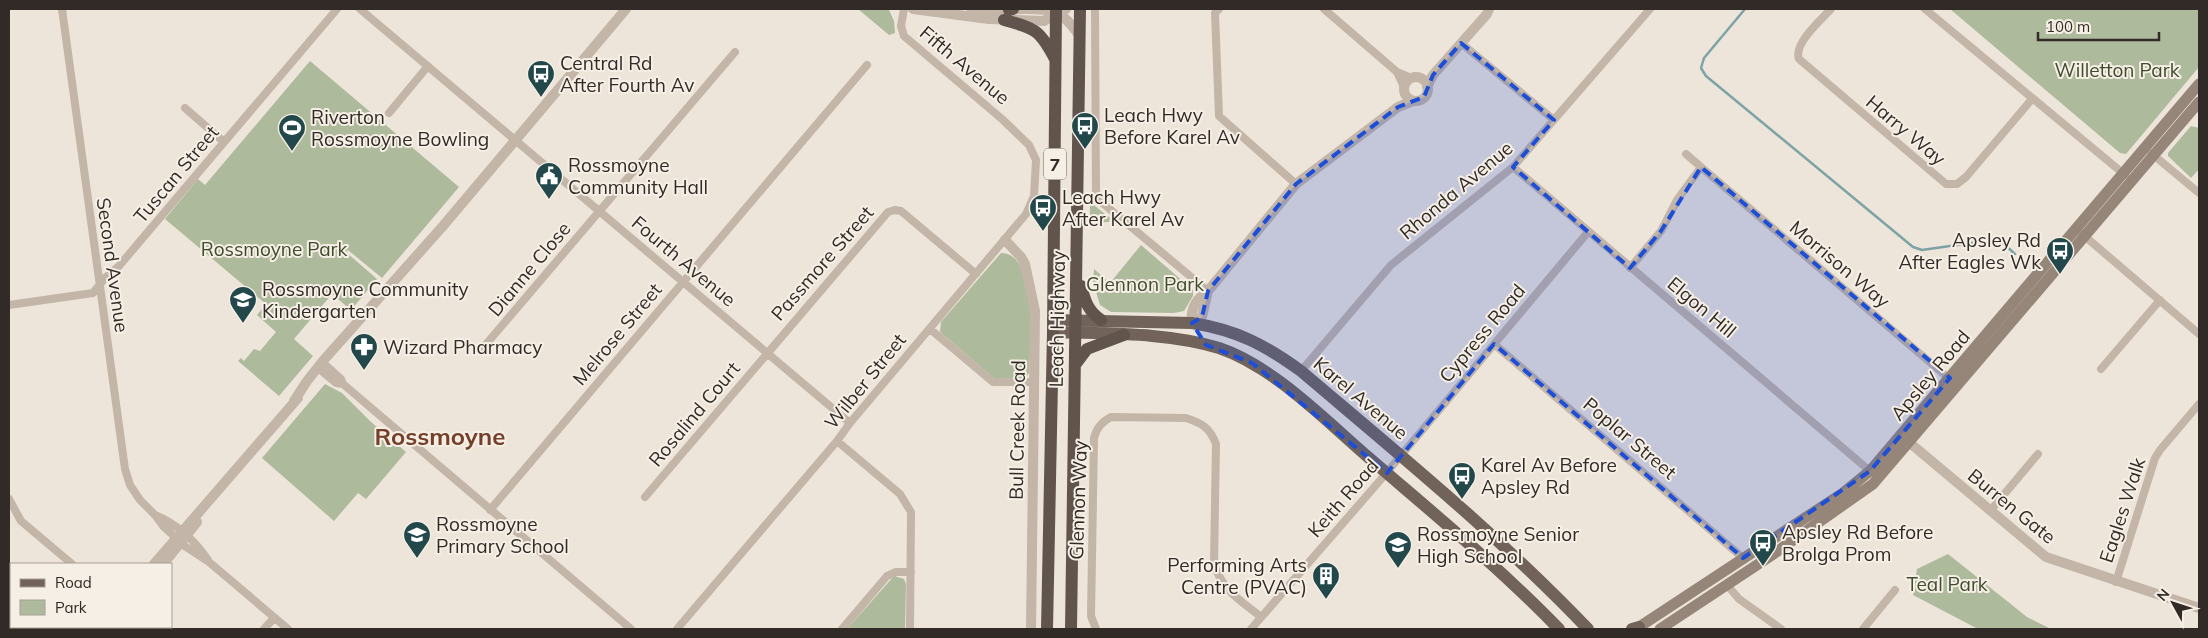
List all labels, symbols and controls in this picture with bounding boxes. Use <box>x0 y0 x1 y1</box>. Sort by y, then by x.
scale bar <box>2038 10 2159 42</box>
text: 100 m <box>2046 17 2090 36</box>
street label: Fifth Avenue <box>915 20 1015 110</box>
place label: Central Rd After Fourth Av <box>560 51 694 97</box>
park label: Willetton Park <box>2055 58 2180 82</box>
bus stop icon: Central Rd After Fourth Av <box>526 59 556 98</box>
street label: Harry Way <box>1861 90 1951 170</box>
place label: Leach Hwy Before Karel Av <box>1104 103 1240 149</box>
place label: Riverton Rossmoyne Bowling <box>311 105 489 151</box>
bus stop icon: Leach Hwy Before Karel Av <box>1070 111 1100 150</box>
sports icon: Riverton Rossmoyne Bowling <box>277 113 307 152</box>
street label: Tuscan Street <box>128 120 224 228</box>
street label: Rhonda Avenue <box>1395 136 1517 244</box>
road number: 7 <box>1044 148 1066 180</box>
place label: Rossmoyne Community Hall <box>568 153 708 199</box>
public building icon: Rossmoyne Community Hall <box>534 161 564 200</box>
place label: Leach Hwy After Karel Av <box>1062 185 1184 231</box>
bus stop icon: Leach Hwy After Karel Av <box>1028 193 1058 232</box>
street label: Second Avenue <box>92 196 134 334</box>
street label: Passmore Street <box>766 200 879 325</box>
street label: Fourth Avenue <box>627 211 741 311</box>
street label: Morrison Way <box>1785 215 1895 313</box>
street label: Dianne Close <box>483 217 575 321</box>
place label: Apsley Rd After Eagles Wk <box>1898 228 2041 274</box>
bus stop icon: Apsley Rd After Eagles Wk <box>2045 236 2075 275</box>
park label: Rossmoyne Park <box>201 237 347 261</box>
street label: Leach Highway <box>1044 250 1070 388</box>
street label: Elgon Hill <box>1663 271 1741 343</box>
park label: Glennon Park <box>1086 272 1204 296</box>
place label: Rossmoyne Community Kindergarten <box>262 277 469 323</box>
street label: Melrose Street <box>567 278 667 390</box>
street label: Cypress Road <box>1434 279 1530 387</box>
school or university icon: Rossmoyne Community Kindergarten <box>228 285 258 324</box>
street label: Apsley Road <box>1885 325 1975 425</box>
street label: Wilber Street <box>819 328 911 434</box>
pharmacy icon: Wizard Pharmacy <box>349 332 379 371</box>
place label: Wizard Pharmacy <box>383 335 542 359</box>
street label: Karel Avenue <box>1309 351 1413 445</box>
street label: Rosalind Court <box>643 356 745 471</box>
street label: Bull Creek Road <box>1004 360 1030 500</box>
street label: Poplar Street <box>1578 392 1682 484</box>
district label: Rossmoyne <box>375 421 506 451</box>
street label: Glennon Way <box>1064 440 1092 560</box>
place label: Karel Av Before Apsley Rd <box>1481 453 1617 499</box>
street label: Keith Road <box>1302 454 1384 542</box>
street label: Eagles Walk <box>2094 454 2150 565</box>
bus stop icon: Karel Av Before Apsley Rd <box>1447 461 1477 500</box>
street label: Burren Gate <box>1963 463 2061 549</box>
place label: Rossmoyne Primary School <box>436 512 569 558</box>
school or university icon: Rossmoyne Primary School <box>402 520 432 559</box>
place label: Apsley Rd Before Brolga Prom <box>1782 520 1933 566</box>
place label: Rossmoyne Senior High School <box>1417 522 1579 568</box>
bus stop icon: Apsley Rd Before Brolga Prom <box>1748 528 1778 567</box>
school or university icon: Rossmoyne Senior High School <box>1383 530 1413 569</box>
place label: Performing Arts Centre (PVAC) <box>1167 553 1307 599</box>
building icon: Performing Arts Centre (PVAC) <box>1311 561 1341 600</box>
legend <box>10 563 172 628</box>
park label: Teal Park <box>1906 572 1988 596</box>
text: Road <box>55 573 92 592</box>
north arrow <box>2148 578 2198 628</box>
text: N <box>2153 585 2173 604</box>
text: Park <box>55 598 87 617</box>

